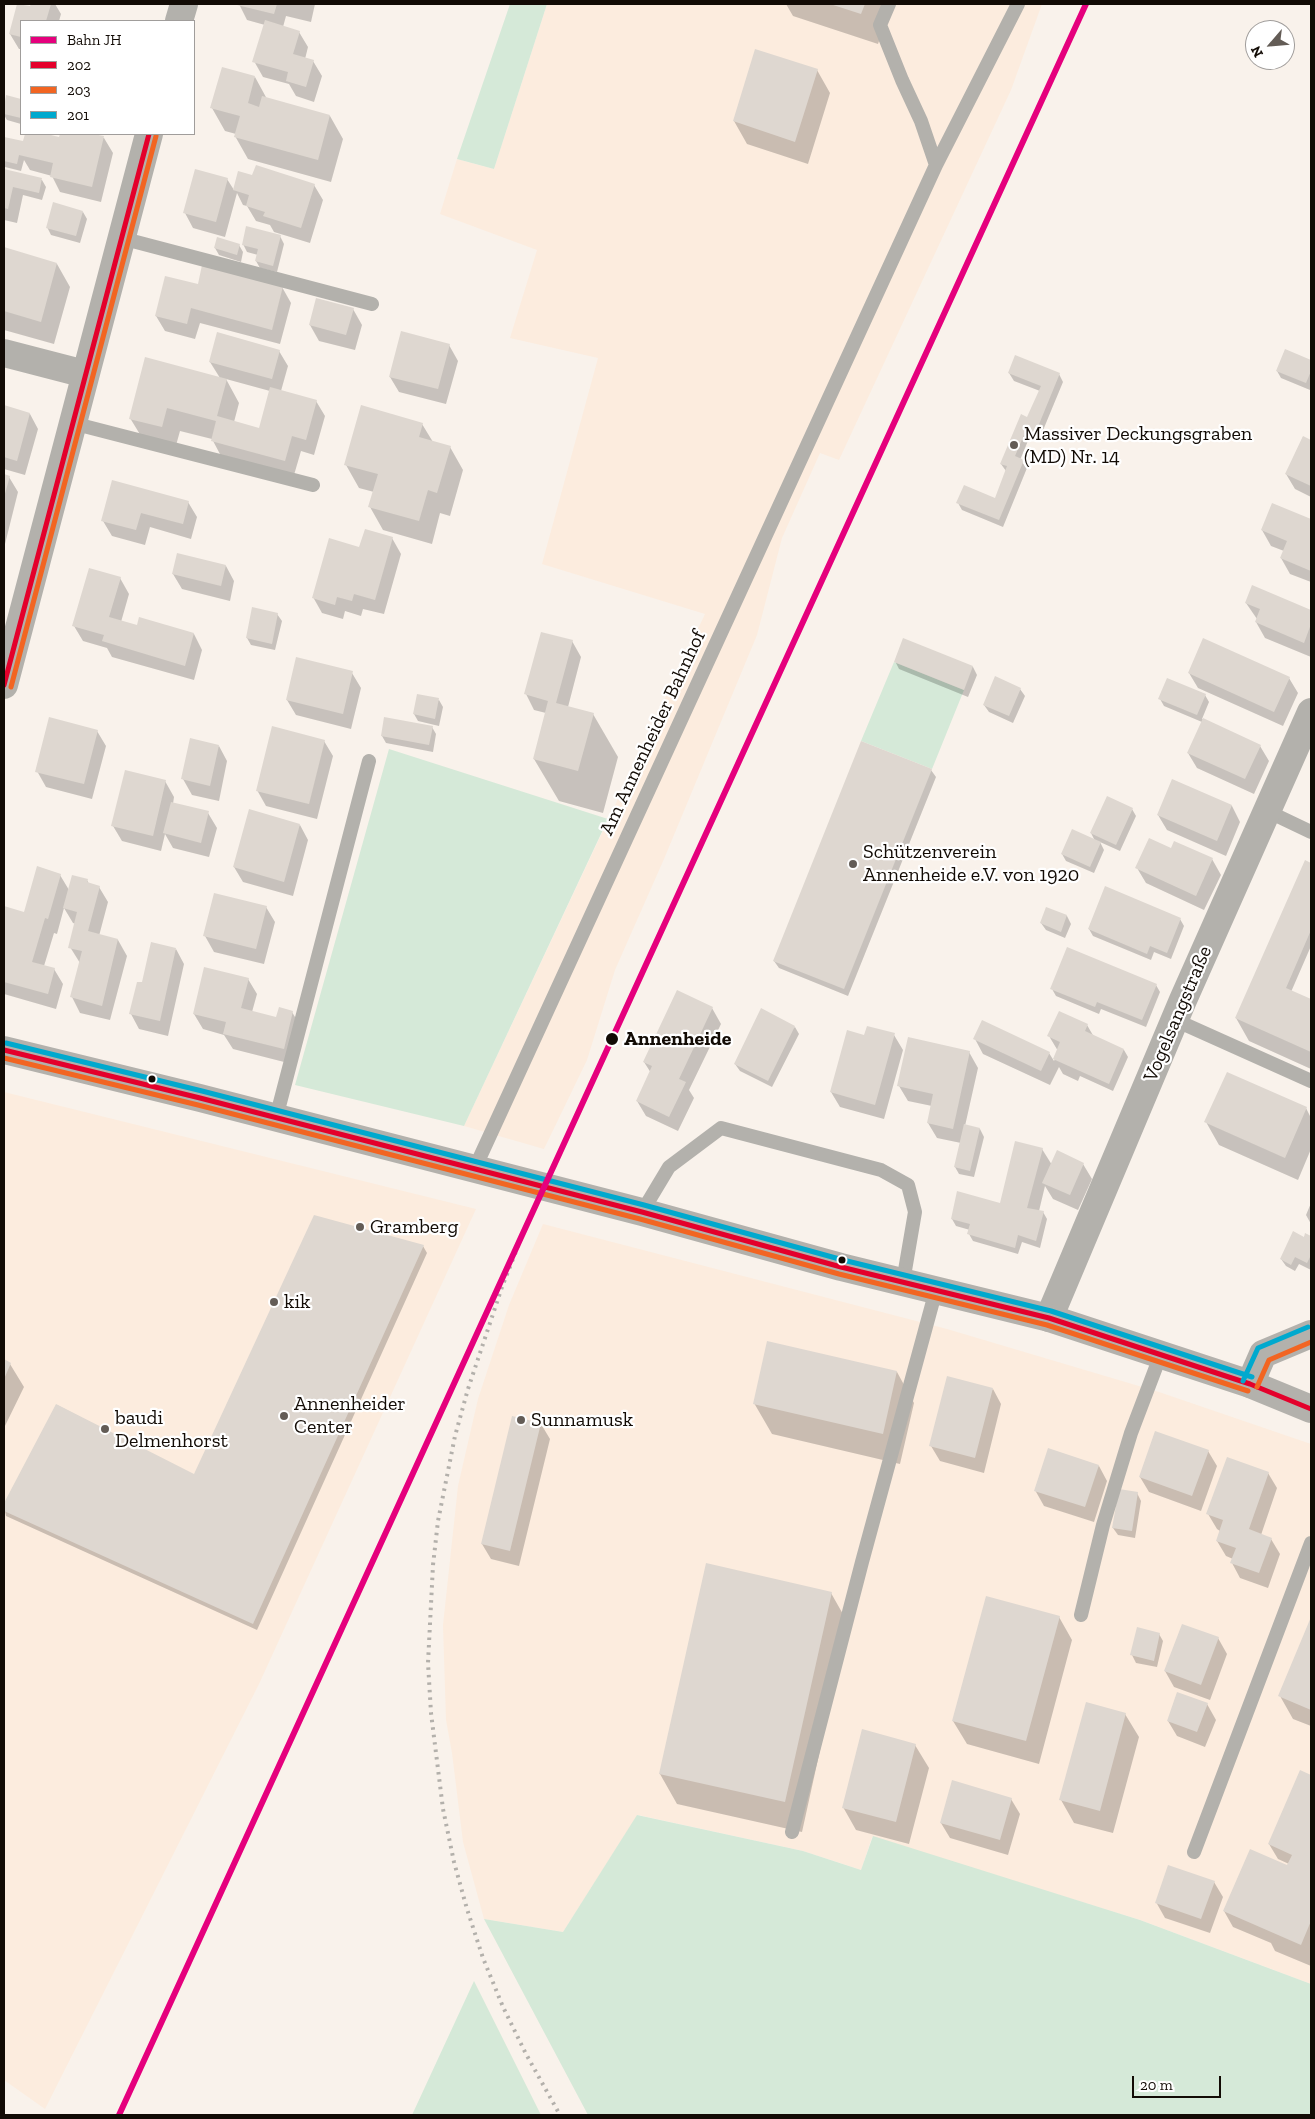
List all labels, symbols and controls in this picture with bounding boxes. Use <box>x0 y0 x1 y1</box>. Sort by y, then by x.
legend <box>20 20 195 135</box>
north arrow <box>1245 20 1295 70</box>
text: Bahn JH <box>67 31 122 49</box>
text: N <box>1247 43 1267 60</box>
text: 202 <box>67 56 91 74</box>
text: 203 <box>67 81 91 99</box>
text: 201 <box>67 106 89 124</box>
place label: Massiver Deckungsgraben (MD) Nr. 14 <box>1024 422 1252 469</box>
marker: Massiver Deckungsgraben (MD) Nr. 14 <box>1008 439 1020 451</box>
street label: Am Annenheider Bahnhof <box>595 627 711 839</box>
place label: Schützenverein Annenheide e.V. von 1920 <box>863 840 1079 887</box>
marker: Schützenverein Annenheide e.V. von 1920 <box>847 858 859 870</box>
street label: Vogelsangstraße <box>1139 943 1217 1085</box>
place label: Annenheide <box>624 1027 731 1051</box>
marker: Annenheide <box>604 1031 620 1047</box>
unlabelled marker <box>147 1074 157 1084</box>
place label: Gramberg <box>370 1215 459 1239</box>
marker: Gramberg <box>354 1221 366 1233</box>
unlabelled marker <box>837 1255 847 1265</box>
place label: kik <box>284 1290 310 1314</box>
marker: kik <box>268 1296 280 1308</box>
place label: Annenheider Center <box>294 1392 406 1439</box>
place label: baudi Delmenhorst <box>115 1406 228 1453</box>
place label: Sunnamusk <box>531 1408 633 1432</box>
marker: Annenheider Center <box>278 1410 290 1422</box>
marker: Sunnamusk <box>515 1414 527 1426</box>
marker: baudi Delmenhorst <box>99 1423 111 1435</box>
scale bar <box>1135 2066 1224 2098</box>
text: 20 m <box>1140 2076 1173 2094</box>

